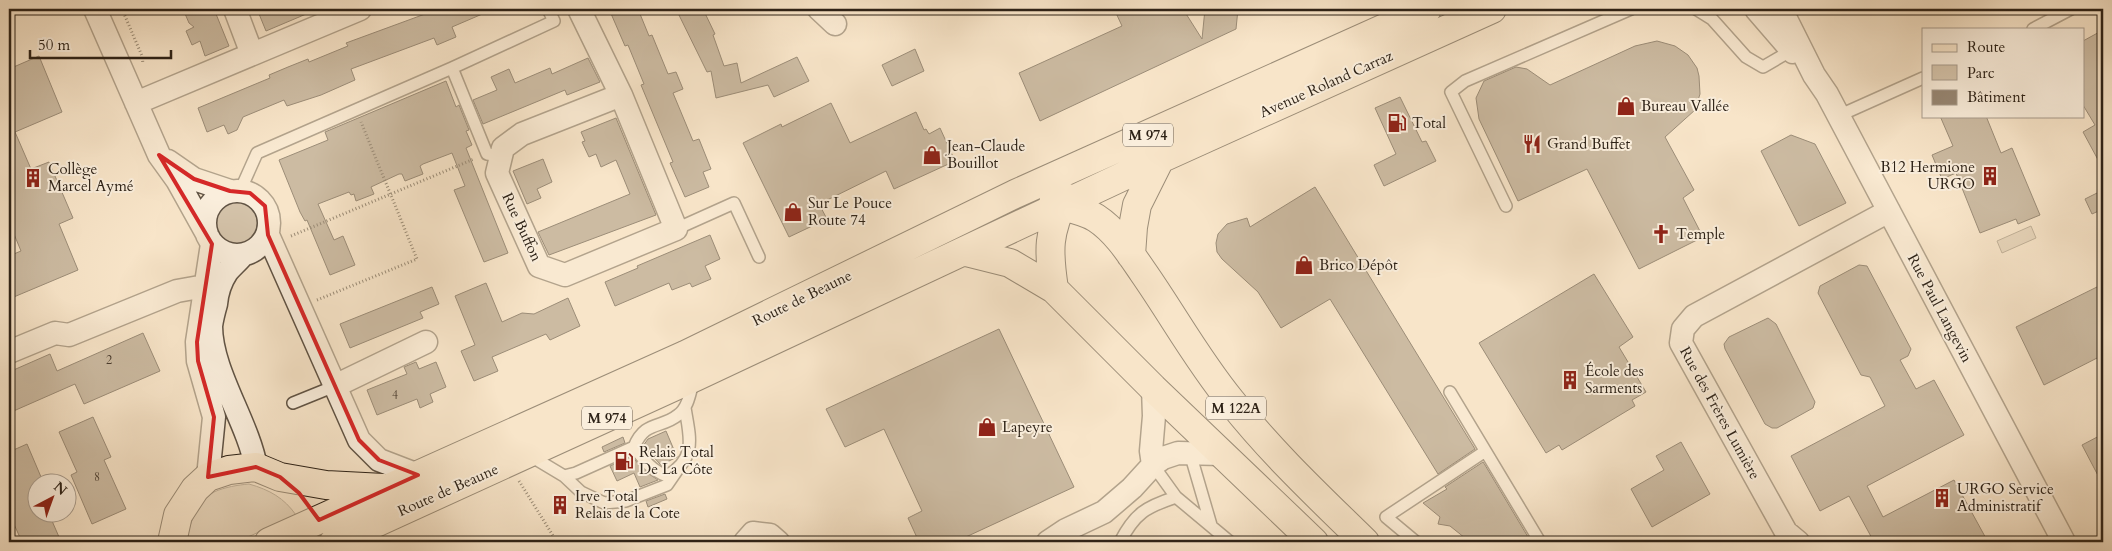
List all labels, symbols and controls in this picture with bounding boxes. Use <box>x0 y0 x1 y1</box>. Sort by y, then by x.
scale bar <box>30 28 171 60</box>
legend <box>1922 28 2084 118</box>
text: 50 m <box>38 35 70 55</box>
text: Route <box>1967 37 2005 57</box>
street label: Avenue Roland Carraz <box>1256 45 1396 122</box>
text: Parc <box>1967 63 1995 83</box>
text: Bâtiment <box>1967 87 2026 107</box>
shop icon: Bureau Vallée <box>1615 95 1637 117</box>
place label: Bureau Vallée <box>1641 96 1729 116</box>
fuel station icon: Total <box>1386 112 1408 134</box>
place label: Total <box>1412 113 1446 133</box>
road number: M 974 <box>1123 124 1173 146</box>
restaurant icon: Grand Buffet <box>1521 133 1543 155</box>
place label: Grand Buffet <box>1547 134 1631 154</box>
place label: Jean-Claude Bouillot <box>945 136 1026 173</box>
shop icon: Jean-Claude Bouillot <box>921 144 943 166</box>
place label: B12 Hermione URGO <box>1880 157 1975 194</box>
place label: Collège Marcel Aymé <box>48 159 134 196</box>
building icon: B12 Hermione URGO <box>1979 165 2001 187</box>
building icon: Collège Marcel Aymé <box>22 167 44 189</box>
street label: Rue Buffon <box>497 189 547 265</box>
place label: Sur Le Pouce Route 74 <box>808 193 892 230</box>
shop icon: Sur Le Pouce Route 74 <box>782 201 804 223</box>
church icon: Temple <box>1650 223 1672 245</box>
place label: Temple <box>1676 224 1725 244</box>
street label: Rue Paul Langevin <box>1903 250 1977 366</box>
shop icon: Brico Dépôt <box>1293 254 1315 276</box>
place label: Brico Dépôt <box>1319 255 1398 275</box>
street label: Route de Beaune <box>749 265 855 331</box>
street label: Rue des Frères Lumière <box>1675 343 1765 483</box>
house number: 2 <box>106 352 112 368</box>
place label: École des Sarments <box>1585 361 1644 398</box>
building icon: École des Sarments <box>1559 369 1581 391</box>
house number: 4 <box>392 387 398 403</box>
road number: M 122A <box>1206 396 1266 419</box>
road number: M 974 <box>582 406 632 429</box>
shop icon: Lapeyre <box>976 416 998 438</box>
place label: Lapeyre <box>1002 417 1053 437</box>
place label: Relais Total De La Côte <box>639 442 714 479</box>
fuel station icon: Relais Total De La Côte <box>613 450 635 472</box>
street label: Route de Beaune <box>395 459 502 521</box>
house number: 8 <box>94 469 100 485</box>
north arrow <box>28 474 78 524</box>
text: N <box>49 477 71 500</box>
place label: URGO Service Administratif <box>1957 479 2054 516</box>
place label: Irve Total Relais de la Cote <box>575 486 680 523</box>
building icon: URGO Service Administratif <box>1931 487 1953 509</box>
building icon: Irve Total Relais de la Cote <box>549 494 571 516</box>

